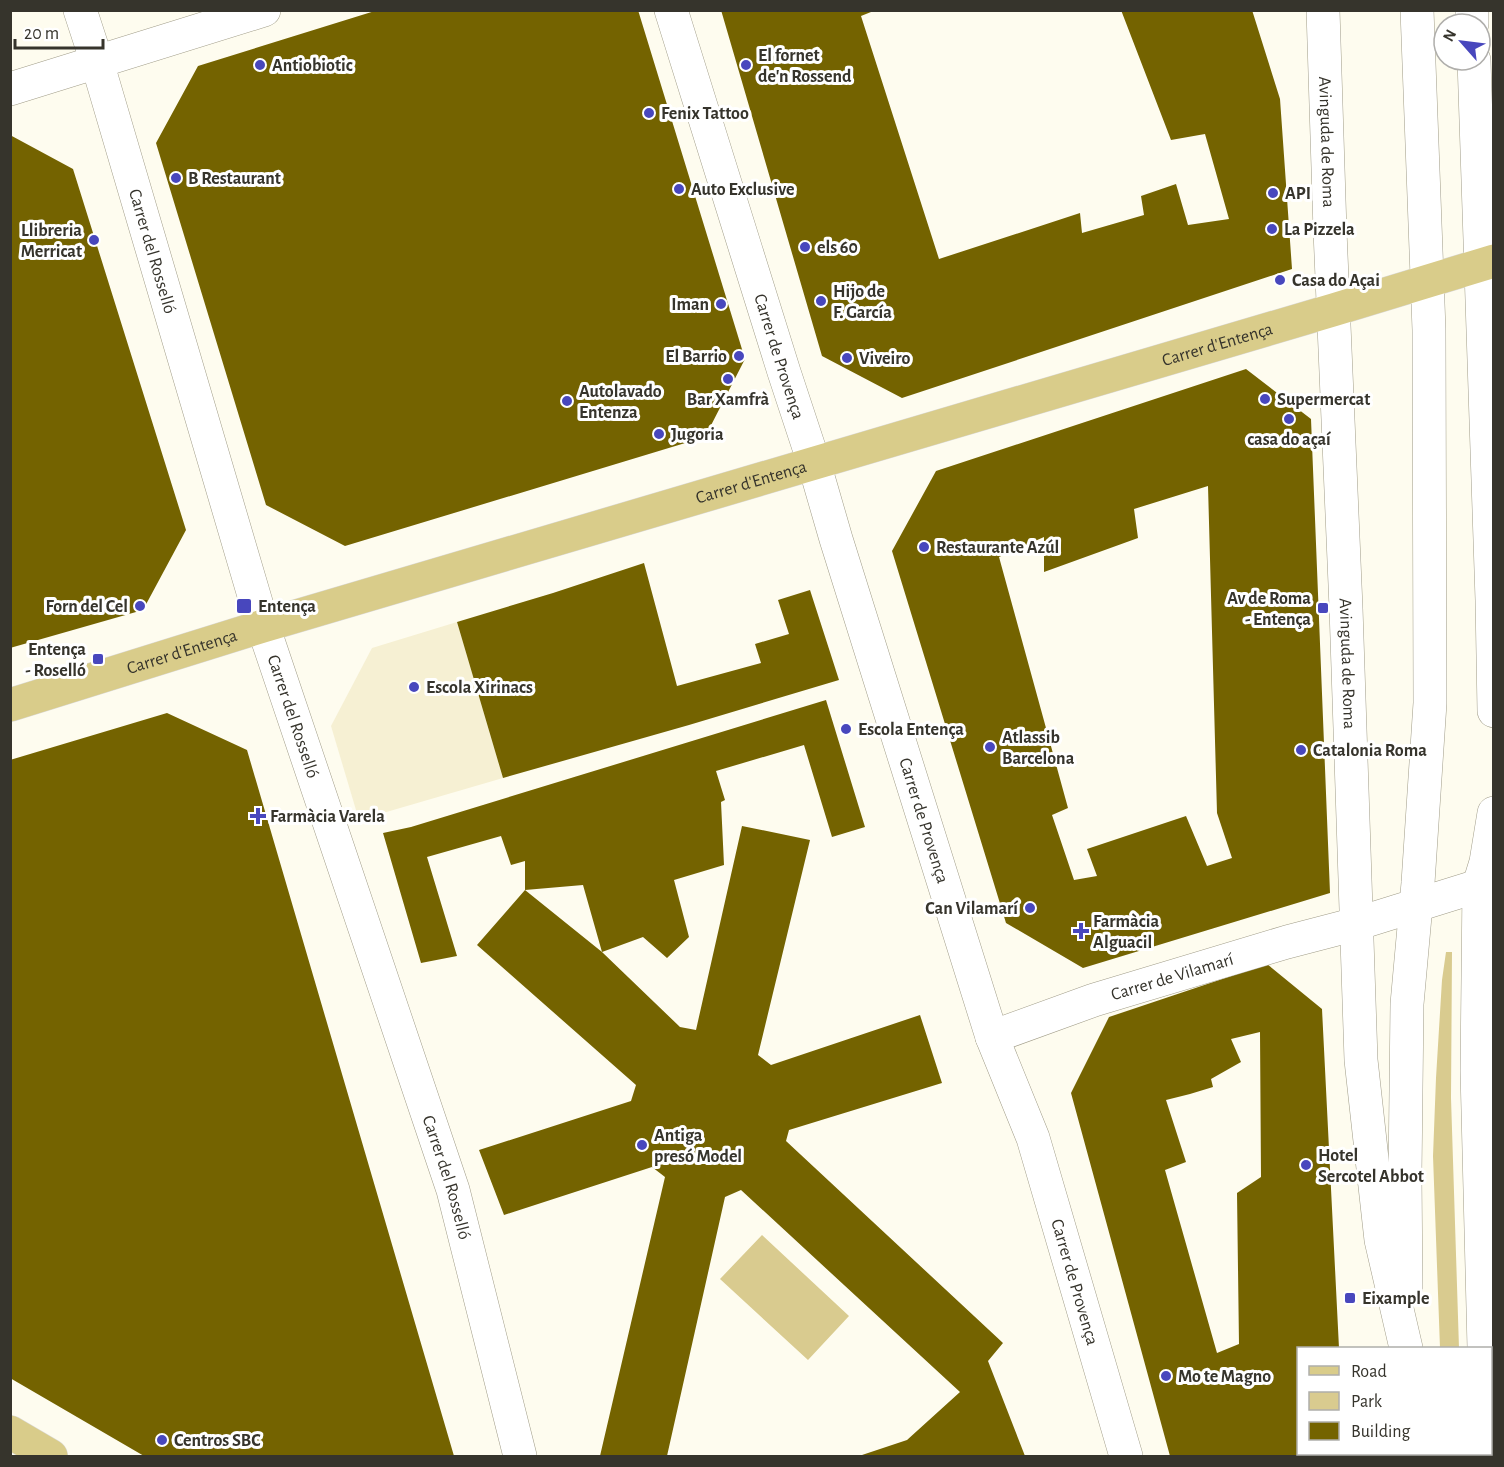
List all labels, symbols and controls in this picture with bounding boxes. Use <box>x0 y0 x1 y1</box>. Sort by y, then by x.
scale bar <box>15 12 104 50</box>
north arrow <box>1432 12 1492 72</box>
text: 20 m <box>24 25 59 43</box>
text: N <box>1440 27 1459 44</box>
place label: El fornet de'n Rossend <box>758 47 852 86</box>
place label: Antiobiotic <box>272 57 353 75</box>
marker: Antiobiotic <box>253 58 267 72</box>
marker: El fornet de'n Rossend <box>739 58 753 72</box>
street label: Avinguda de Roma <box>1315 76 1337 208</box>
place label: Fenix Tattoo <box>661 105 749 123</box>
marker: Fenix Tattoo <box>642 106 656 120</box>
place label: B Restaurant <box>188 170 281 188</box>
marker: B Restaurant <box>169 171 183 185</box>
place label: Auto Exclusive <box>691 181 794 199</box>
marker: Auto Exclusive <box>672 182 686 196</box>
place label: API <box>1285 185 1311 203</box>
marker: API <box>1266 186 1280 200</box>
street label: Carrer del Rosselló <box>125 187 179 316</box>
place label: La Pizzela <box>1284 221 1355 239</box>
place label: Llibreria Merricat <box>21 222 82 261</box>
marker: La Pizzela <box>1265 222 1279 236</box>
marker: Llibreria Merricat <box>87 233 101 247</box>
place label: els 60 <box>817 239 858 257</box>
marker: els 60 <box>798 240 812 254</box>
place label: Casa do Açai <box>1292 272 1380 290</box>
marker: Casa do Açai <box>1273 273 1287 287</box>
place label: Hijo de F. García <box>833 283 892 322</box>
street label: Carrer de Provença <box>750 292 807 422</box>
marker: Hijo de F. García <box>814 294 828 308</box>
place label: Iman <box>671 296 709 314</box>
marker: Iman <box>714 297 728 311</box>
street label: Carrer d'Entença <box>1160 320 1275 370</box>
place label: El Barrio <box>665 348 727 366</box>
marker: El Barrio <box>732 349 746 363</box>
place label: Viveiro <box>859 350 911 368</box>
marker: Viveiro <box>840 351 854 365</box>
marker: Bar Xamfrà <box>721 372 735 386</box>
place label: Autolavado Entenza <box>579 383 662 422</box>
place label: Bar Xamfrà <box>687 391 770 409</box>
place label: Supermercat <box>1277 391 1370 409</box>
marker: Supermercat <box>1258 392 1272 406</box>
marker: Autolavado Entenza <box>560 394 574 408</box>
marker: casa do açaí <box>1282 412 1296 426</box>
place label: Jugoria <box>671 426 724 444</box>
marker: Jugoria <box>652 427 666 441</box>
place label: casa do açaí <box>1247 431 1331 449</box>
street label: Carrer d'Entença <box>694 458 809 508</box>
place label: Restaurante Azúl <box>936 539 1059 557</box>
marker: Restaurante Azúl <box>917 540 931 554</box>
place label: Av de Roma - Entença <box>1227 590 1311 629</box>
marker: Entença <box>235 597 253 615</box>
place label: Forn del Cel <box>45 598 128 616</box>
place label: Entença <box>258 598 316 616</box>
street label: Avinguda de Roma <box>1336 598 1358 729</box>
marker: Forn del Cel <box>133 599 147 613</box>
marker: Av de Roma - Entença <box>1316 601 1330 615</box>
street label: Carrer d'Entença <box>125 627 239 678</box>
place label: Entença - Roselló <box>25 641 86 680</box>
marker: Entença - Roselló <box>91 652 105 666</box>
street label: Carrer del Rosselló <box>263 653 322 781</box>
place label: Escola Xirinacs <box>426 679 533 697</box>
marker: Escola Xirinacs <box>407 680 421 694</box>
place label: Escola Entença <box>858 721 964 739</box>
marker: Escola Entença <box>839 722 853 736</box>
place label: Atlassib Barcelona <box>1002 729 1075 768</box>
marker: Atlassib Barcelona <box>983 740 997 754</box>
place label: Catalonia Roma <box>1313 742 1427 760</box>
marker: Catalonia Roma <box>1294 743 1308 757</box>
street label: Carrer de Provença <box>895 756 951 886</box>
place label: Farmàcia Varela <box>270 808 385 826</box>
marker: Farmàcia Varela <box>251 809 265 823</box>
place label: Can Vilamarí <box>925 900 1018 918</box>
marker: Can Vilamarí <box>1023 901 1037 915</box>
place label: Farmàcia Alguacil <box>1093 913 1159 952</box>
marker: Farmàcia Alguacil <box>1074 924 1088 938</box>
street label: Carrer de Vilamarí <box>1109 950 1236 1004</box>
street label: Carrer del Rosselló <box>419 1113 473 1242</box>
place label: Antiga presó Model <box>654 1127 742 1166</box>
marker: Antiga presó Model <box>635 1138 649 1152</box>
place label: Hotel Sercotel Abbot <box>1318 1147 1424 1186</box>
marker: Hotel Sercotel Abbot <box>1299 1158 1313 1172</box>
street label: Carrer de Provença <box>1047 1217 1101 1347</box>
place label: Eixample <box>1362 1290 1430 1308</box>
marker: Eixample <box>1343 1291 1357 1305</box>
legend <box>1297 1347 1492 1455</box>
text: Road <box>1351 1363 1387 1381</box>
place label: Mo te Magno <box>1178 1368 1271 1386</box>
marker: Mo te Magno <box>1159 1369 1173 1383</box>
text: Park <box>1351 1393 1383 1411</box>
text: Building <box>1351 1423 1411 1441</box>
place label: Centros SBC <box>174 1432 261 1450</box>
marker: Centros SBC <box>155 1433 169 1447</box>

